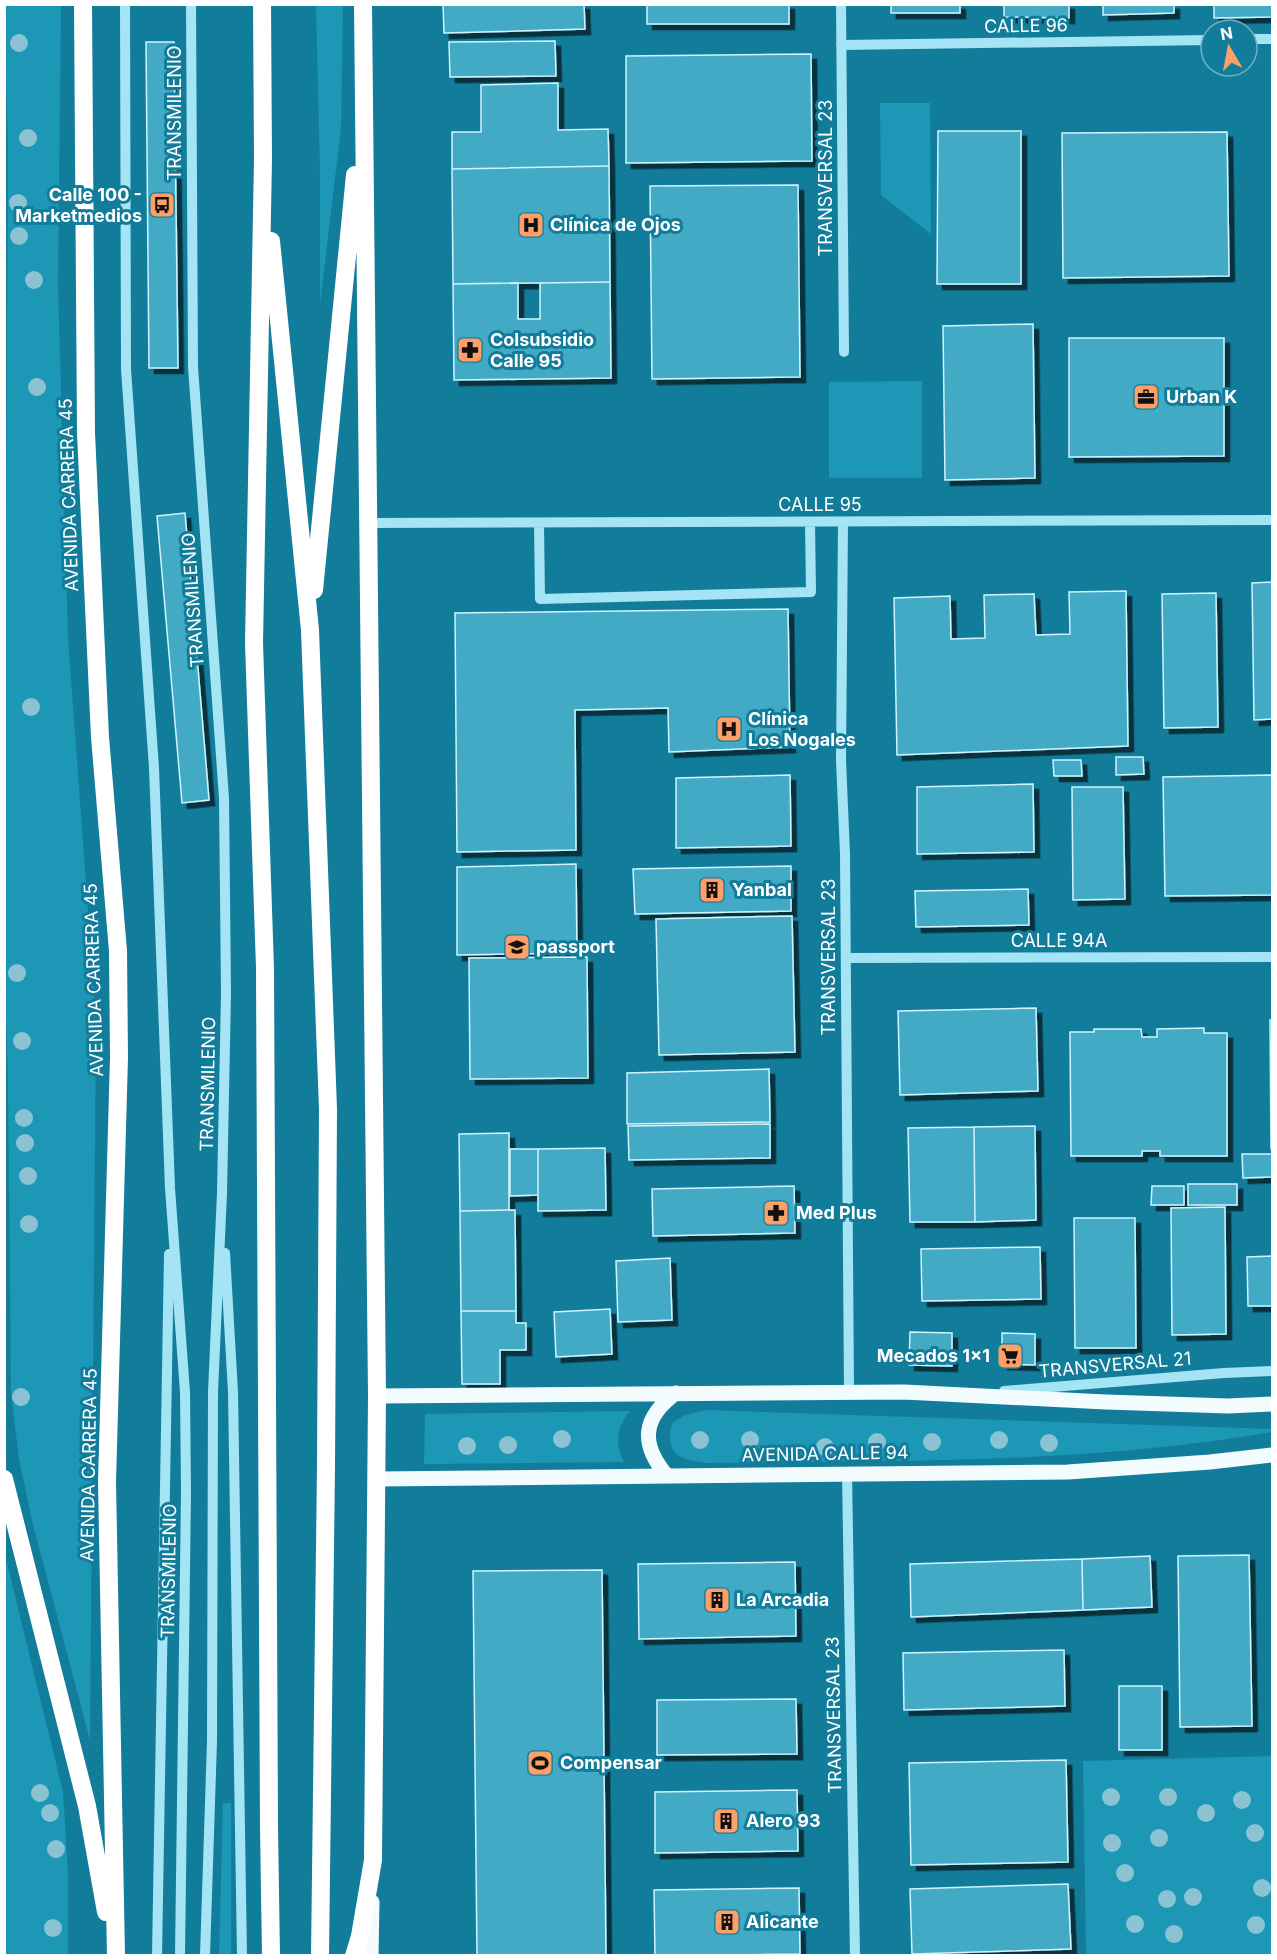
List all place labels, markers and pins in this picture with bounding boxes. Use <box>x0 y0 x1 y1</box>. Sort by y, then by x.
place label: Calle 100 - Marketmedios <box>15 184 142 226</box>
bus stop icon: Calle 100 - Marketmedios <box>147 190 177 220</box>
hospital icon: Clínica de Ojos <box>516 210 546 240</box>
place label: Clínica de Ojos <box>550 214 681 235</box>
place label: Colsubsidio Calle 95 <box>490 329 594 371</box>
pharmacy icon: Colsubsidio Calle 95 <box>455 335 485 365</box>
office icon: Urban K <box>1131 382 1161 412</box>
place label: Urban K <box>1166 386 1237 407</box>
place label: Clínica Los Nogales <box>748 708 856 750</box>
hospital icon: Clínica Los Nogales <box>714 714 744 744</box>
building icon: Yanbal <box>697 875 727 905</box>
place label: Yanbal <box>732 879 792 900</box>
school or university icon: passport <box>502 932 532 962</box>
place label: passport <box>536 936 615 957</box>
pharmacy icon: Med Plus <box>761 1198 791 1228</box>
place label: Med Plus <box>796 1202 877 1223</box>
supermarket icon: Mecados 1x1 <box>995 1341 1025 1371</box>
place label: Mecados 1x1 <box>877 1345 990 1366</box>
building icon: La Arcadia <box>702 1585 732 1615</box>
place label: La Arcadia <box>736 1589 829 1610</box>
sports icon: Compensar <box>525 1748 555 1778</box>
place label: Compensar <box>560 1752 662 1773</box>
building icon: Alero 93 <box>711 1806 741 1836</box>
place label: Alero 93 <box>746 1810 821 1831</box>
building icon: Alicante <box>712 1907 742 1937</box>
place label: Alicante <box>746 1911 819 1932</box>

